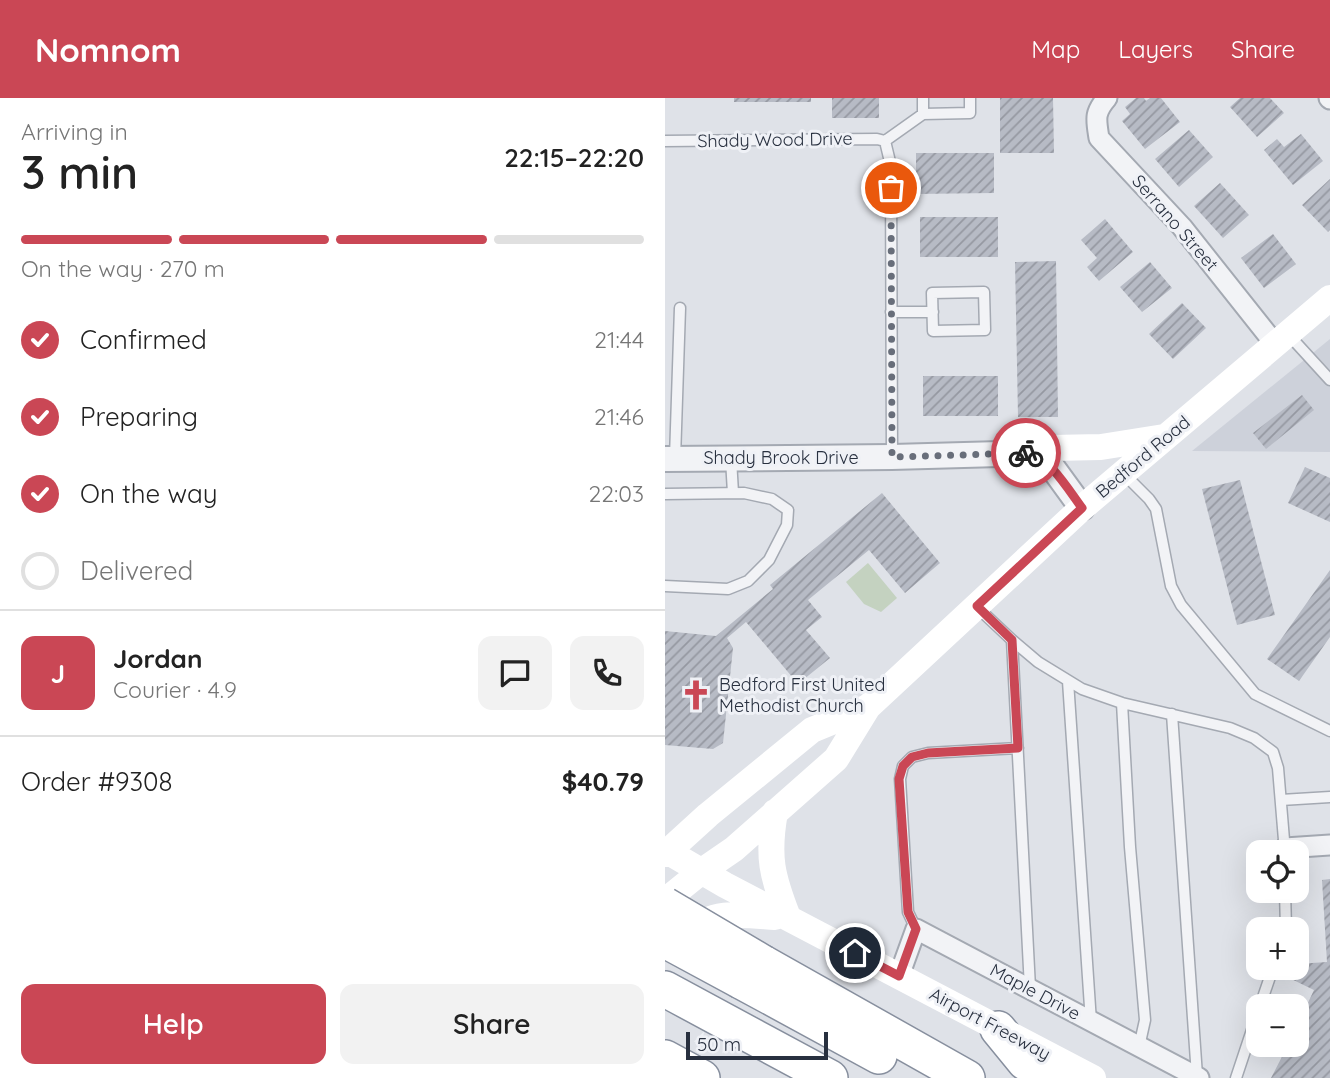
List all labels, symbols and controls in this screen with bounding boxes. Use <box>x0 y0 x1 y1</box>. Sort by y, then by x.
text: Nomnom <box>35 29 181 70</box>
text: Map <box>1031 34 1080 64</box>
text: Layers <box>1118 34 1193 64</box>
text: Share <box>1231 34 1295 64</box>
text: Arriving in <box>21 117 128 146</box>
street label: Shady Wood Drive <box>697 127 853 152</box>
text: 22:15–22:20 <box>504 141 644 174</box>
text: 3 min <box>21 143 138 201</box>
pin <box>861 158 921 218</box>
icon: bag <box>872 169 910 207</box>
street label: Serrano Street <box>1127 170 1223 276</box>
text: On the way · 270 m <box>21 254 225 283</box>
icon: check <box>21 321 59 359</box>
text: Confirmed <box>80 323 207 356</box>
text: 21:44 <box>594 325 644 354</box>
icon: check <box>21 398 59 436</box>
text: Preparing <box>80 400 198 433</box>
text: 21:46 <box>594 402 644 431</box>
street label: Bedford Road <box>1091 410 1195 503</box>
courier <box>991 418 1061 488</box>
icon: bike <box>1007 434 1045 472</box>
street label: Shady Brook Drive <box>703 446 859 469</box>
icon: check <box>21 475 59 513</box>
text: On the way <box>80 477 218 510</box>
text: 22:03 <box>588 479 644 508</box>
text: Delivered <box>80 554 193 587</box>
button: chat <box>478 636 552 710</box>
button: phone <box>570 636 644 710</box>
text: Jordan <box>113 642 202 675</box>
text: J <box>51 657 65 690</box>
place label: Bedford First United Methodist Church <box>719 673 885 717</box>
text: Courier · 4.9 <box>113 675 237 704</box>
church icon: Bedford First United Methodist Church <box>679 678 713 712</box>
text: Order #9308 <box>21 765 173 798</box>
text: $40.79 <box>562 765 644 798</box>
map controls <box>1246 840 1309 1057</box>
button: locate <box>1246 840 1309 903</box>
button: + <box>1246 917 1309 980</box>
pin <box>825 923 885 983</box>
icon: home <box>836 934 874 972</box>
street label: Maple Drive <box>986 958 1084 1025</box>
street label: Airport Freeway <box>926 982 1055 1065</box>
button: Help <box>21 984 326 1064</box>
button: Share <box>340 984 644 1064</box>
button: − <box>1246 994 1309 1057</box>
scale bar <box>686 1029 828 1061</box>
text: 50 m <box>697 1032 741 1056</box>

